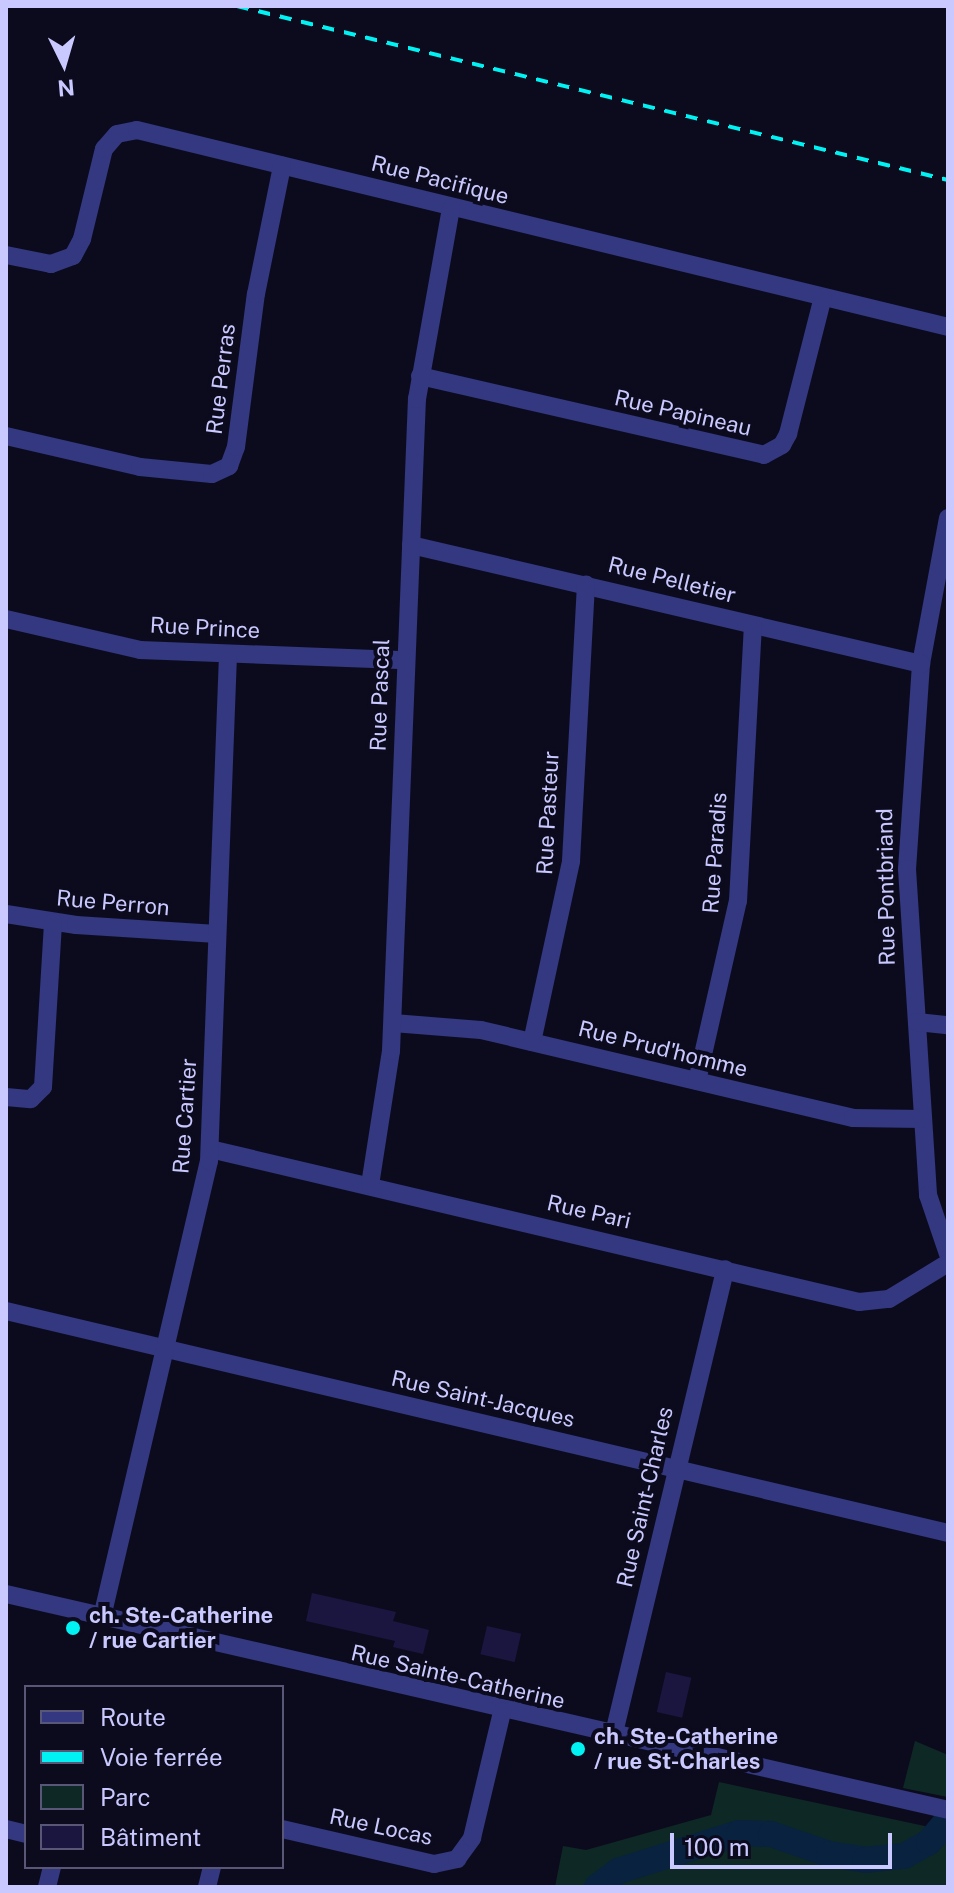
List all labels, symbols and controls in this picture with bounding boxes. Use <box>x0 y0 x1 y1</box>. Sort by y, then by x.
north arrow <box>24 24 104 104</box>
text: N <box>56 74 76 102</box>
street label: Rue Pacifique <box>368 150 512 210</box>
street label: Rue Perras <box>201 322 241 436</box>
street label: Rue Papineau <box>612 384 754 442</box>
street label: Rue Pelletier <box>605 551 739 609</box>
street label: Rue Prince <box>149 612 261 644</box>
street label: Rue Pascal <box>365 638 395 752</box>
street label: Rue Pasteur <box>532 750 564 876</box>
street label: Rue Paradis <box>698 791 732 915</box>
street label: Rue Pontbriand <box>871 808 901 966</box>
street label: Rue Perron <box>55 885 171 921</box>
street label: Rue Prud'homme <box>576 1015 750 1083</box>
street label: Rue Cartier <box>168 1057 202 1175</box>
street label: Rue Pari <box>544 1190 634 1234</box>
street label: Rue Saint-Jacques <box>389 1365 577 1433</box>
street label: Rue Saint-Charles <box>611 1404 679 1590</box>
place label: ch. Ste-Catherine / rue Cartier <box>89 1602 273 1654</box>
marker: ch. Ste-Catherine / rue Cartier <box>64 1619 82 1637</box>
street label: Rue Sainte-Catherine <box>348 1640 568 1714</box>
legend <box>24 1685 284 1869</box>
text: Route <box>100 1703 166 1731</box>
place label: ch. Ste-Catherine / rue St-Charles <box>594 1723 778 1774</box>
marker: ch. Ste-Catherine / rue St-Charles <box>569 1740 587 1758</box>
text: Voie ferrée <box>100 1743 223 1771</box>
text: Parc <box>100 1783 151 1811</box>
street label: Rue Locas <box>327 1803 435 1851</box>
scale bar <box>674 1817 896 1867</box>
text: Bâtiment <box>100 1823 201 1851</box>
text: 100 m <box>684 1833 750 1861</box>

